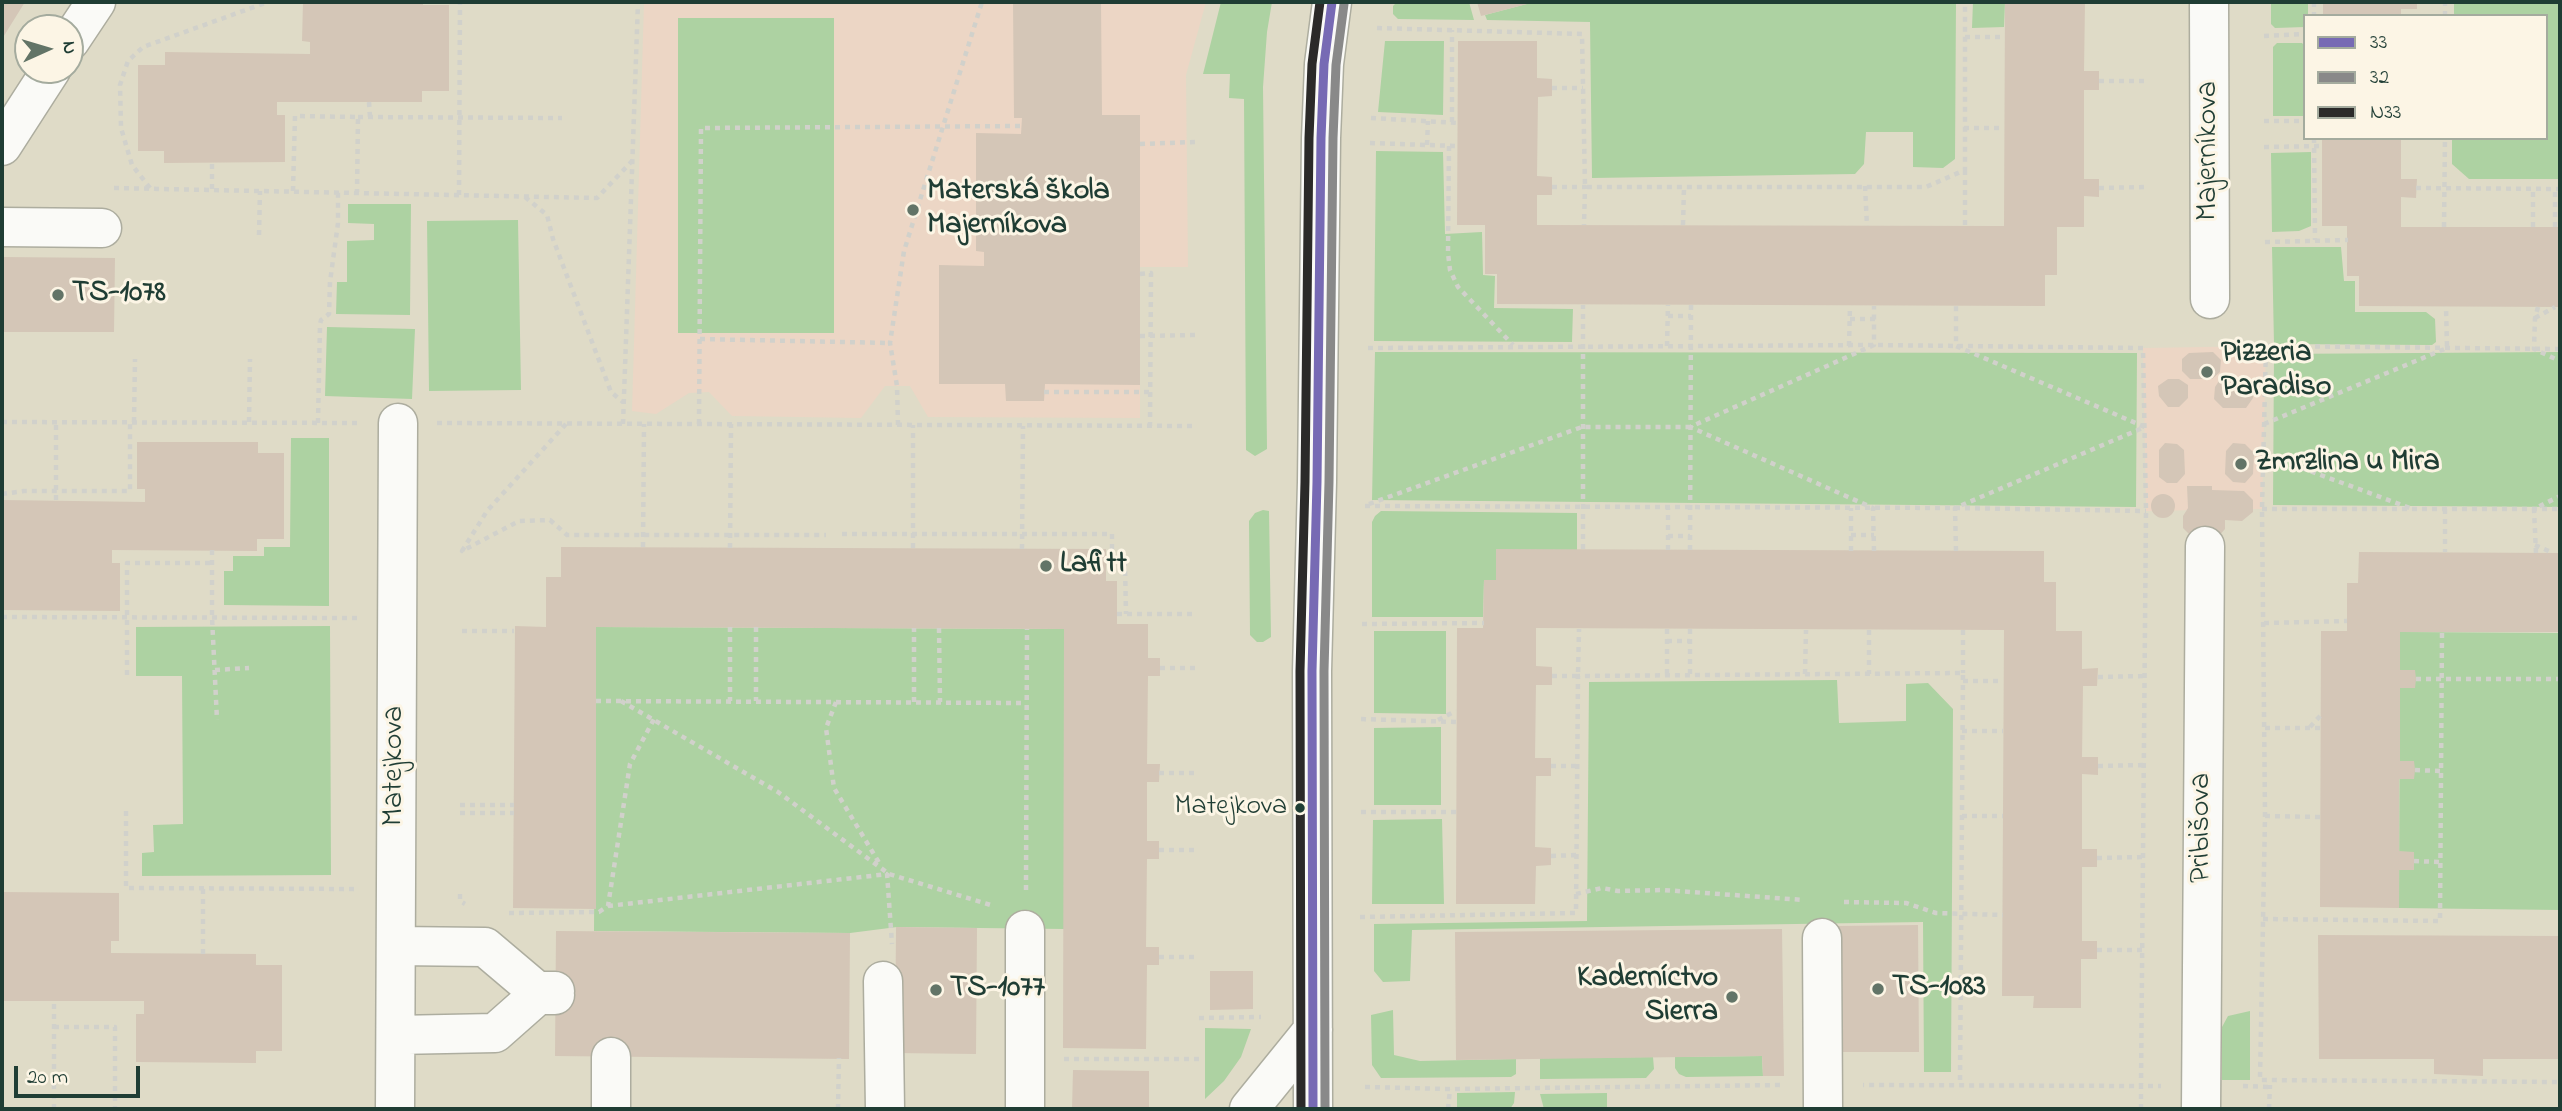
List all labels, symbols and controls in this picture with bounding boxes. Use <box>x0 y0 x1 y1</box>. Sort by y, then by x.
north arrow <box>14 14 84 84</box>
legend <box>2303 14 2548 140</box>
text: 33 <box>2370 28 2387 58</box>
text: N <box>55 40 82 55</box>
text: 32 <box>2370 63 2389 93</box>
street label: Majerníkova <box>2192 81 2228 221</box>
text: N33 <box>2370 98 2402 128</box>
place label: Materská škola Majerníkova <box>927 175 1110 246</box>
marker: Materská škola Majerníkova <box>905 202 921 218</box>
place label: TS-1078 <box>72 277 166 313</box>
marker: TS-1078 <box>50 287 66 303</box>
place label: Pizzeria Paradiso <box>2221 337 2331 408</box>
marker: Pizzeria Paradiso <box>2199 364 2215 380</box>
place label: Zmrzlina u Mira <box>2255 446 2440 482</box>
marker: Zmrzlina u Mira <box>2233 456 2249 472</box>
place label: Lafitt <box>1060 548 1127 584</box>
marker: Lafitt <box>1038 558 1054 574</box>
street label: Matejkova <box>378 706 414 826</box>
street label: Pribišova <box>2185 773 2221 883</box>
place label: Matejkova <box>1175 791 1287 825</box>
marker: Matejkova <box>1293 801 1307 815</box>
place label: Kaderníctvo Sierra <box>1577 962 1718 1032</box>
place label: TS-1083 <box>1892 971 1986 1007</box>
place label: TS-1077 <box>950 972 1045 1008</box>
marker: TS-1083 <box>1870 981 1886 997</box>
marker: TS-1077 <box>928 982 944 998</box>
marker: Kaderníctvo Sierra <box>1724 989 1740 1005</box>
scale bar <box>18 1052 144 1096</box>
text: 20 m <box>27 1063 68 1093</box>

